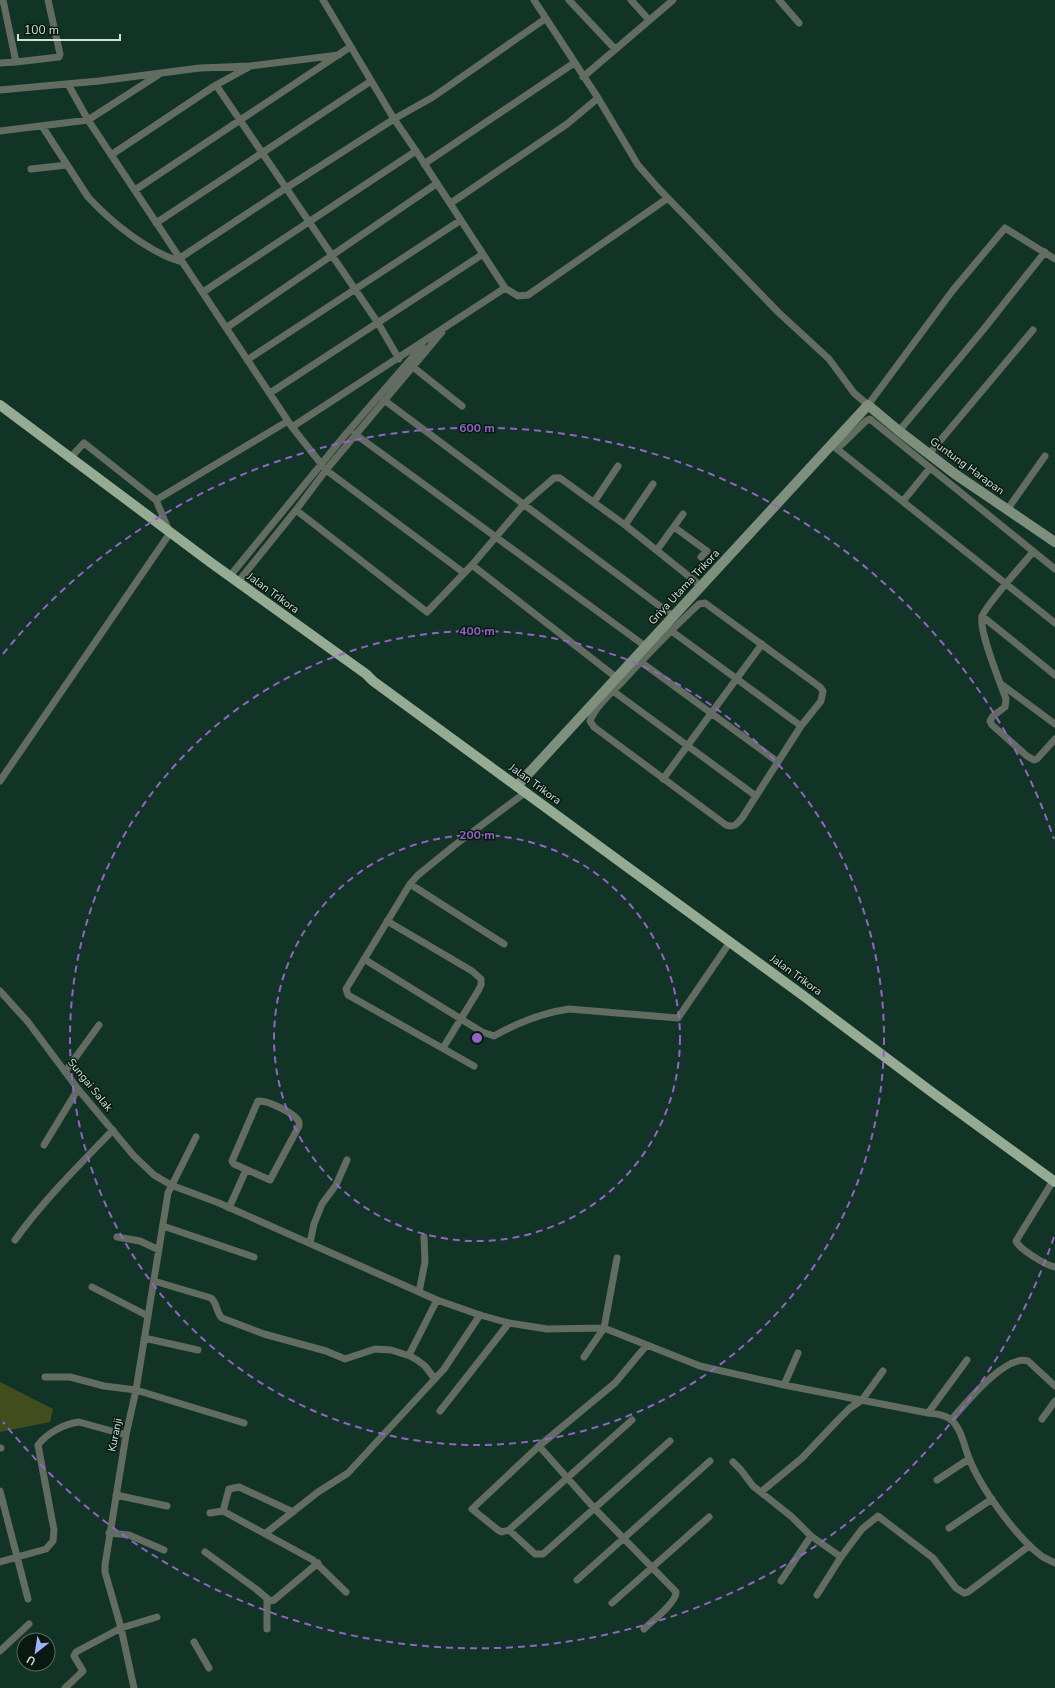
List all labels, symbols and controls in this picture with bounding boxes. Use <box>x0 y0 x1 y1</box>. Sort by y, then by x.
scale bar <box>18 16 120 42</box>
text: 100 m <box>24 22 59 38</box>
text: 600 m <box>459 420 495 436</box>
street label: Guntung Harapan <box>927 434 1007 498</box>
street label: Griya Utama Trikora <box>645 546 723 628</box>
street label: Jalan Trikora <box>243 568 302 617</box>
text: 400 m <box>459 623 495 639</box>
street label: Jalan Trikora <box>505 759 564 808</box>
text: 200 m <box>459 827 495 843</box>
street label: Jalan Trikora <box>766 950 825 999</box>
centre of rings <box>470 1031 484 1045</box>
street label: Sungai Salak <box>64 1055 116 1115</box>
street label: Kuranji <box>104 1417 126 1453</box>
north arrow <box>16 1632 56 1672</box>
text: U <box>24 1652 39 1669</box>

